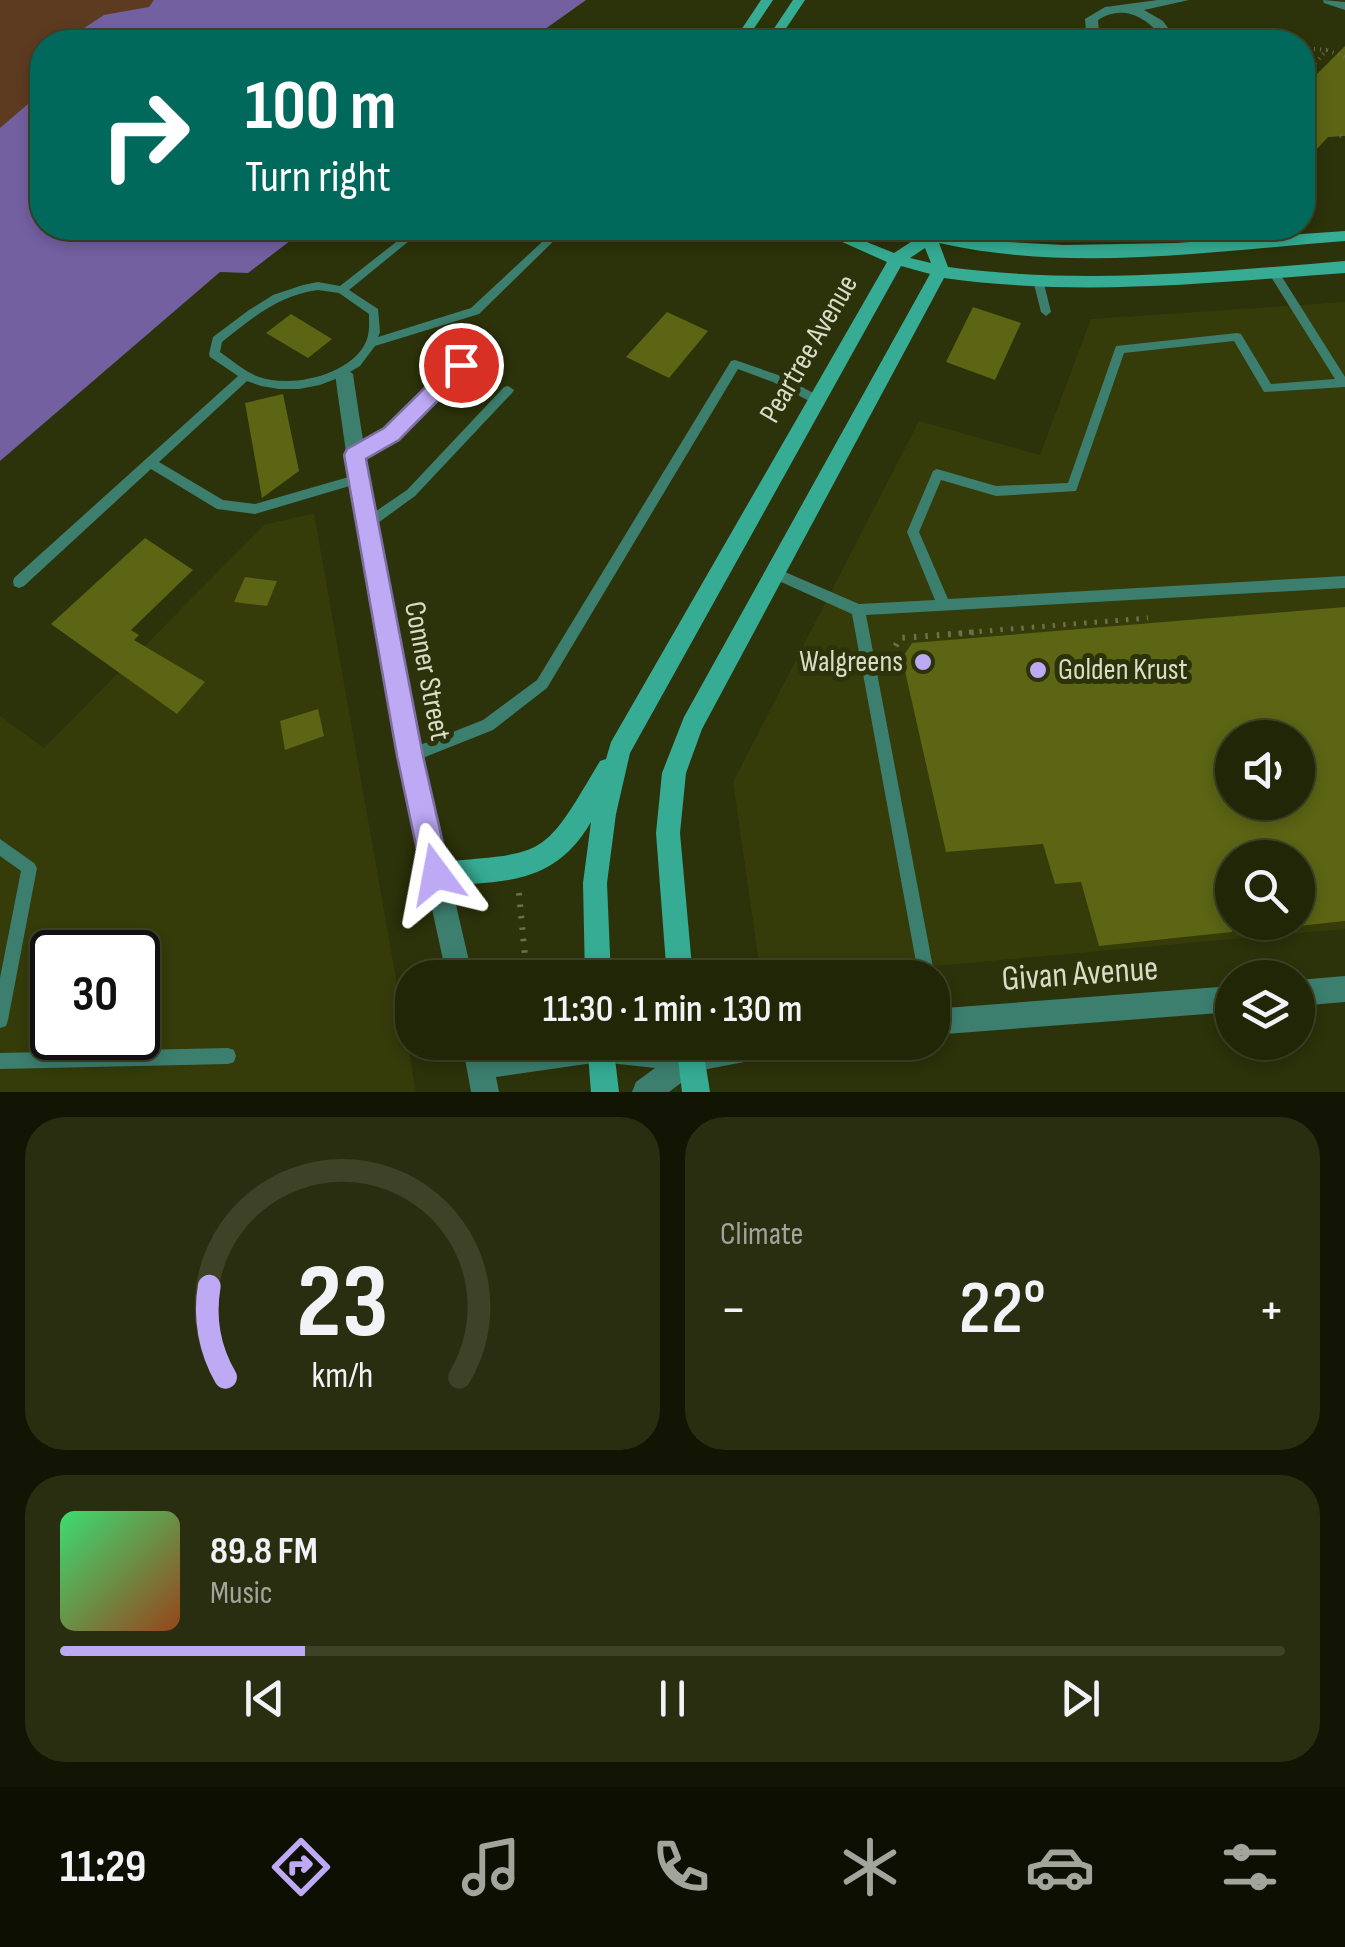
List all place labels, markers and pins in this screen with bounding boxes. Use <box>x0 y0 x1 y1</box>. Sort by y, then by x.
pin <box>419 323 504 408</box>
place label: Walgreens <box>799 644 903 680</box>
marker: Walgreens <box>912 651 934 673</box>
place label: Golden Krust <box>1058 652 1188 688</box>
marker: Golden Krust <box>1027 659 1049 681</box>

